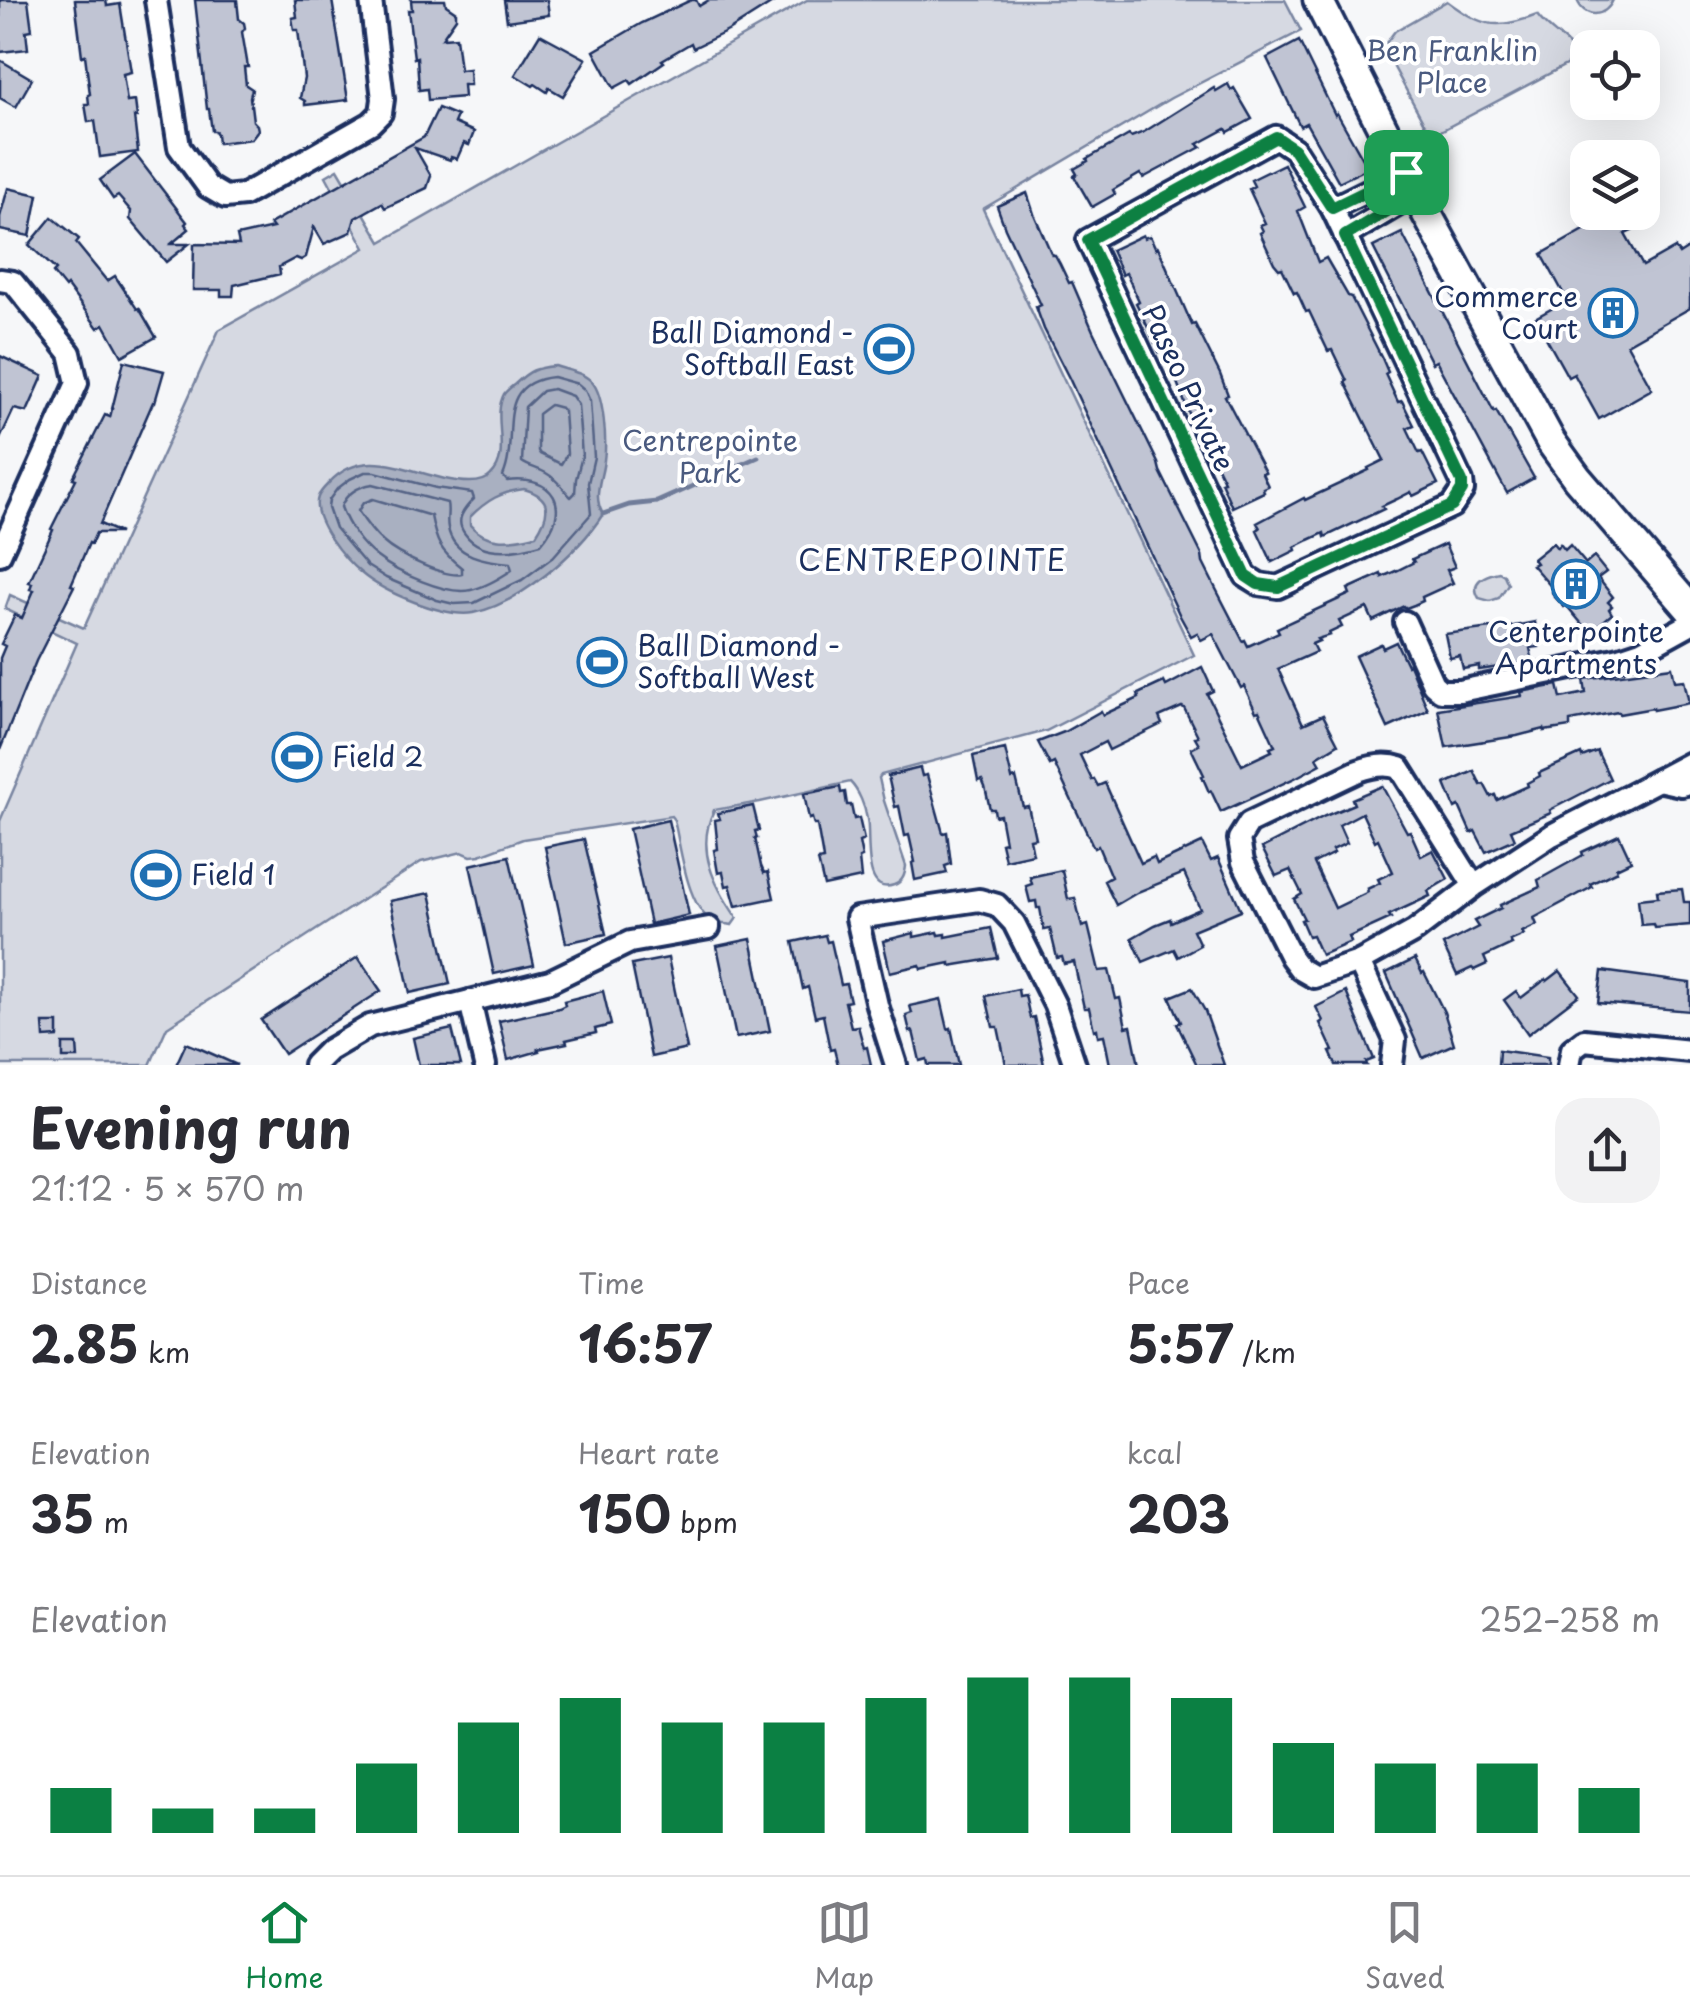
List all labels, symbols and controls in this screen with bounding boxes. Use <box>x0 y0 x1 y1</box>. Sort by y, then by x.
park label: Ben Franklin Place <box>1366 28 1538 103</box>
map controls <box>1570 30 1660 230</box>
button: locate <box>1570 30 1660 120</box>
pin <box>1364 130 1449 215</box>
button: layers <box>1570 140 1660 230</box>
icon: arrive <box>1379 145 1434 200</box>
place label: Commerce Court <box>1434 274 1578 349</box>
building icon: Commerce Court <box>1587 287 1639 339</box>
street label: Paseo Private <box>1132 297 1247 478</box>
place label: Ball Diamond - Softball East <box>650 310 854 385</box>
sports icon: Ball Diamond - Softball East <box>863 323 915 375</box>
park label: Centrepointe Park <box>622 418 798 493</box>
district label: CENTREPOINTE <box>798 536 1068 581</box>
building icon: Centerpointe Apartments <box>1550 558 1602 610</box>
place label: Centerpointe Apartments <box>1488 609 1664 684</box>
place label: Ball Diamond - Softball West <box>637 623 841 698</box>
sports icon: Ball Diamond - Softball West <box>576 636 628 688</box>
sports icon: Field 2 <box>271 731 323 783</box>
place label: Field 2 <box>332 734 424 777</box>
sports icon: Field 1 <box>130 849 182 901</box>
place label: Field 1 <box>191 852 275 895</box>
text: Evening run <box>30 1085 352 1168</box>
button: share <box>1555 1098 1660 1203</box>
text: 21:12 · 5 × 570 m <box>30 1164 304 1212</box>
text: Distance <box>30 1261 148 1304</box>
text: Time <box>578 1261 645 1304</box>
text: Pace <box>1127 1261 1190 1304</box>
text: 2.85 <box>30 1304 139 1380</box>
text: 16:57 <box>578 1304 712 1380</box>
text: 5:57 <box>1127 1304 1233 1380</box>
text: km <box>139 1330 190 1373</box>
text: /km <box>1233 1330 1296 1373</box>
text: Elevation <box>30 1431 151 1474</box>
text: Heart rate <box>578 1431 720 1474</box>
text: kcal <box>1127 1431 1183 1474</box>
text: 35 <box>30 1474 94 1550</box>
text: 150 <box>578 1474 671 1550</box>
text: 203 <box>1127 1474 1230 1550</box>
text: m <box>94 1500 129 1543</box>
text: bpm <box>671 1500 738 1543</box>
text: Elevation <box>30 1595 168 1643</box>
text: 252–258 m <box>1479 1595 1660 1643</box>
tab: Home <box>245 1895 323 1998</box>
tab: Map <box>814 1895 874 1998</box>
tab: Saved <box>1365 1895 1445 1998</box>

